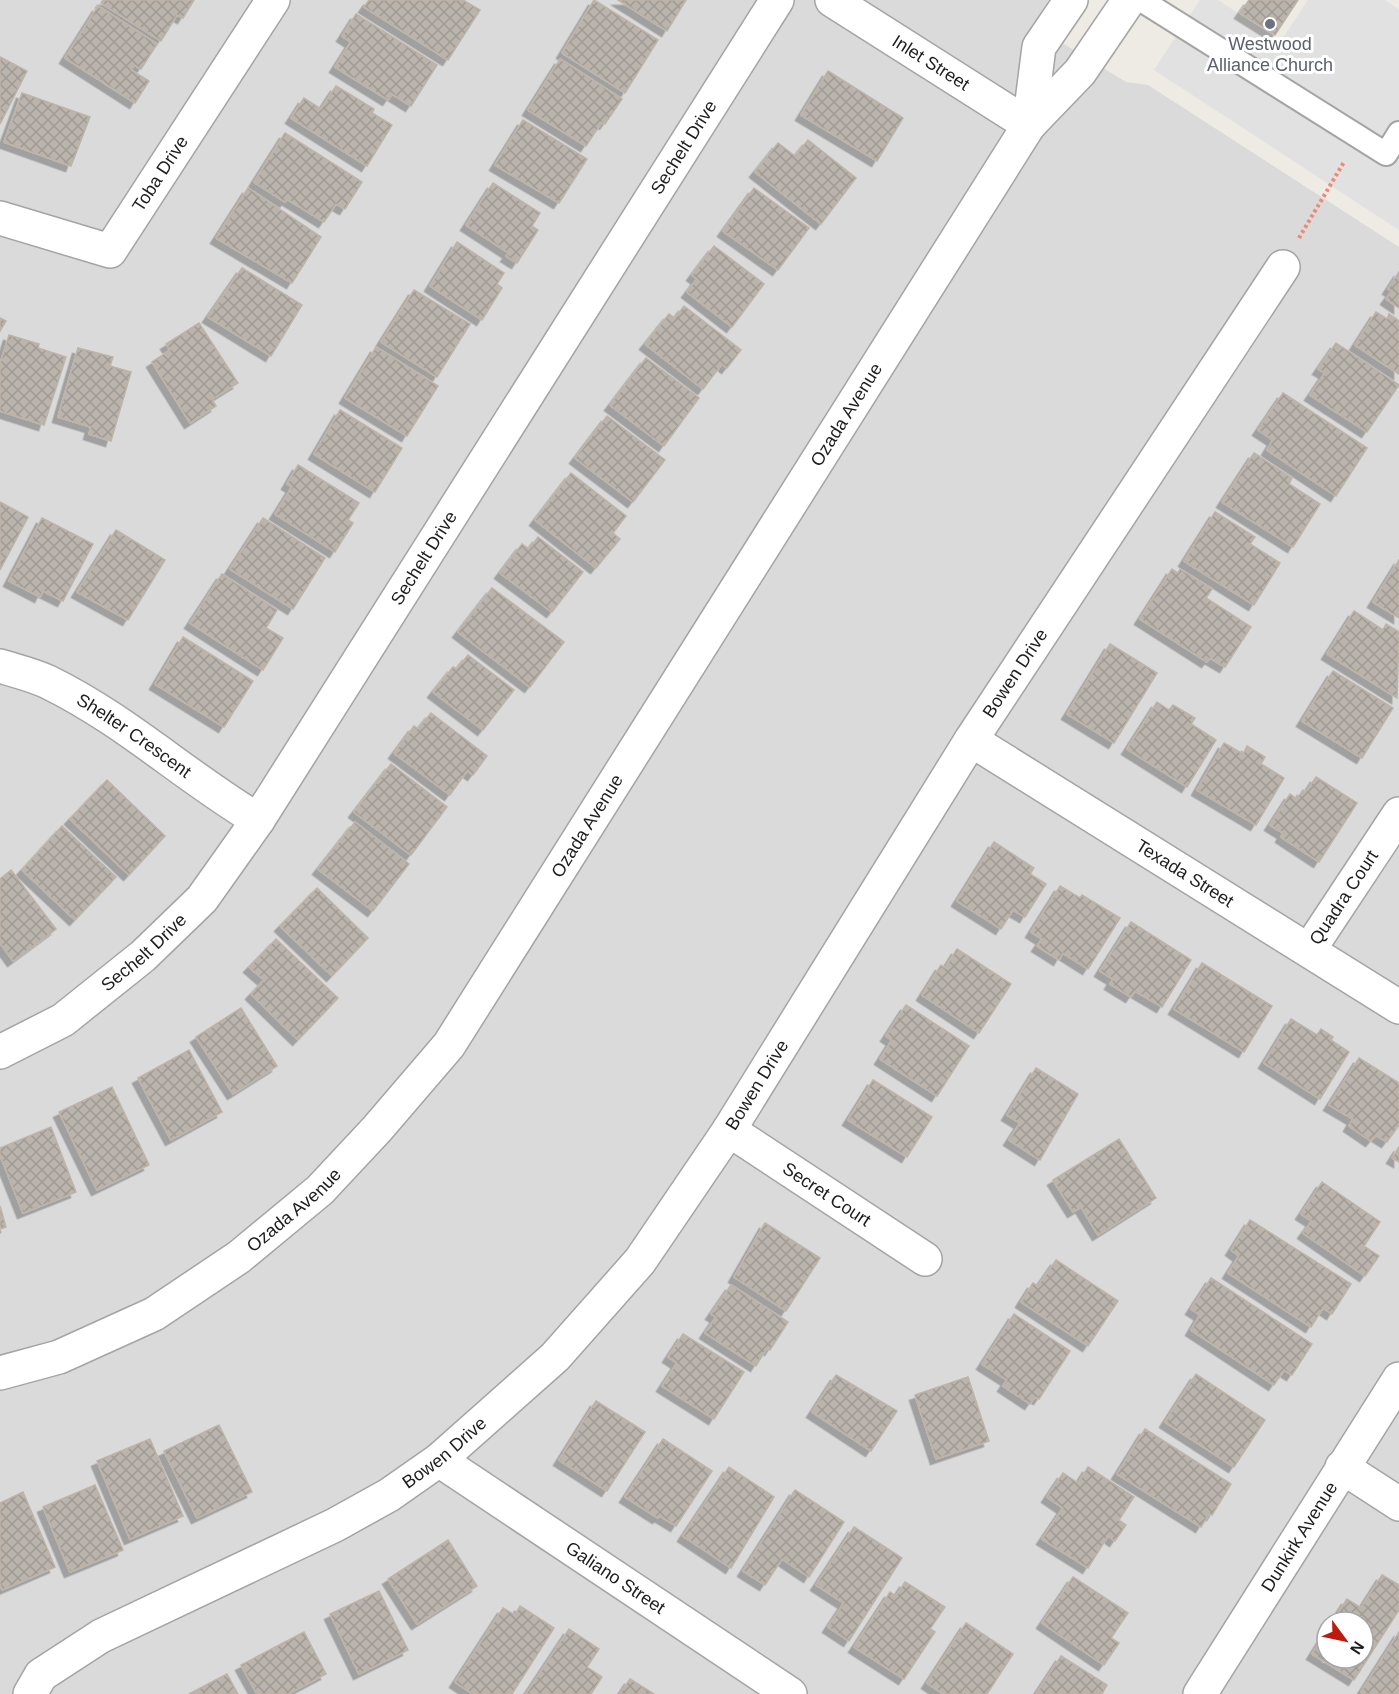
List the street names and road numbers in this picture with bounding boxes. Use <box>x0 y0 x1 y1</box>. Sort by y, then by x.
street label: Inlet Street <box>889 31 973 94</box>
street label: Sechelt Drive <box>647 97 721 198</box>
street label: Toba Drive <box>128 132 192 215</box>
street label: Ozada Avenue <box>806 360 886 470</box>
street label: Sechelt Drive <box>387 507 461 609</box>
street label: Bowen Drive <box>979 625 1051 721</box>
street label: Shelter Crescent <box>73 690 195 782</box>
street label: Ozada Avenue <box>547 771 627 881</box>
street label: Texada Street <box>1132 835 1237 911</box>
street label: Quadra Court <box>1305 846 1382 948</box>
street label: Sechelt Drive <box>97 910 191 995</box>
street label: Bowen Drive <box>722 1036 792 1134</box>
street label: Secret Court <box>779 1158 874 1230</box>
street label: Ozada Avenue <box>243 1164 345 1256</box>
street label: Bowen Drive <box>399 1413 490 1492</box>
street label: Dunkirk Avenue <box>1257 1478 1341 1595</box>
street label: Galiano Street <box>562 1537 669 1618</box>

